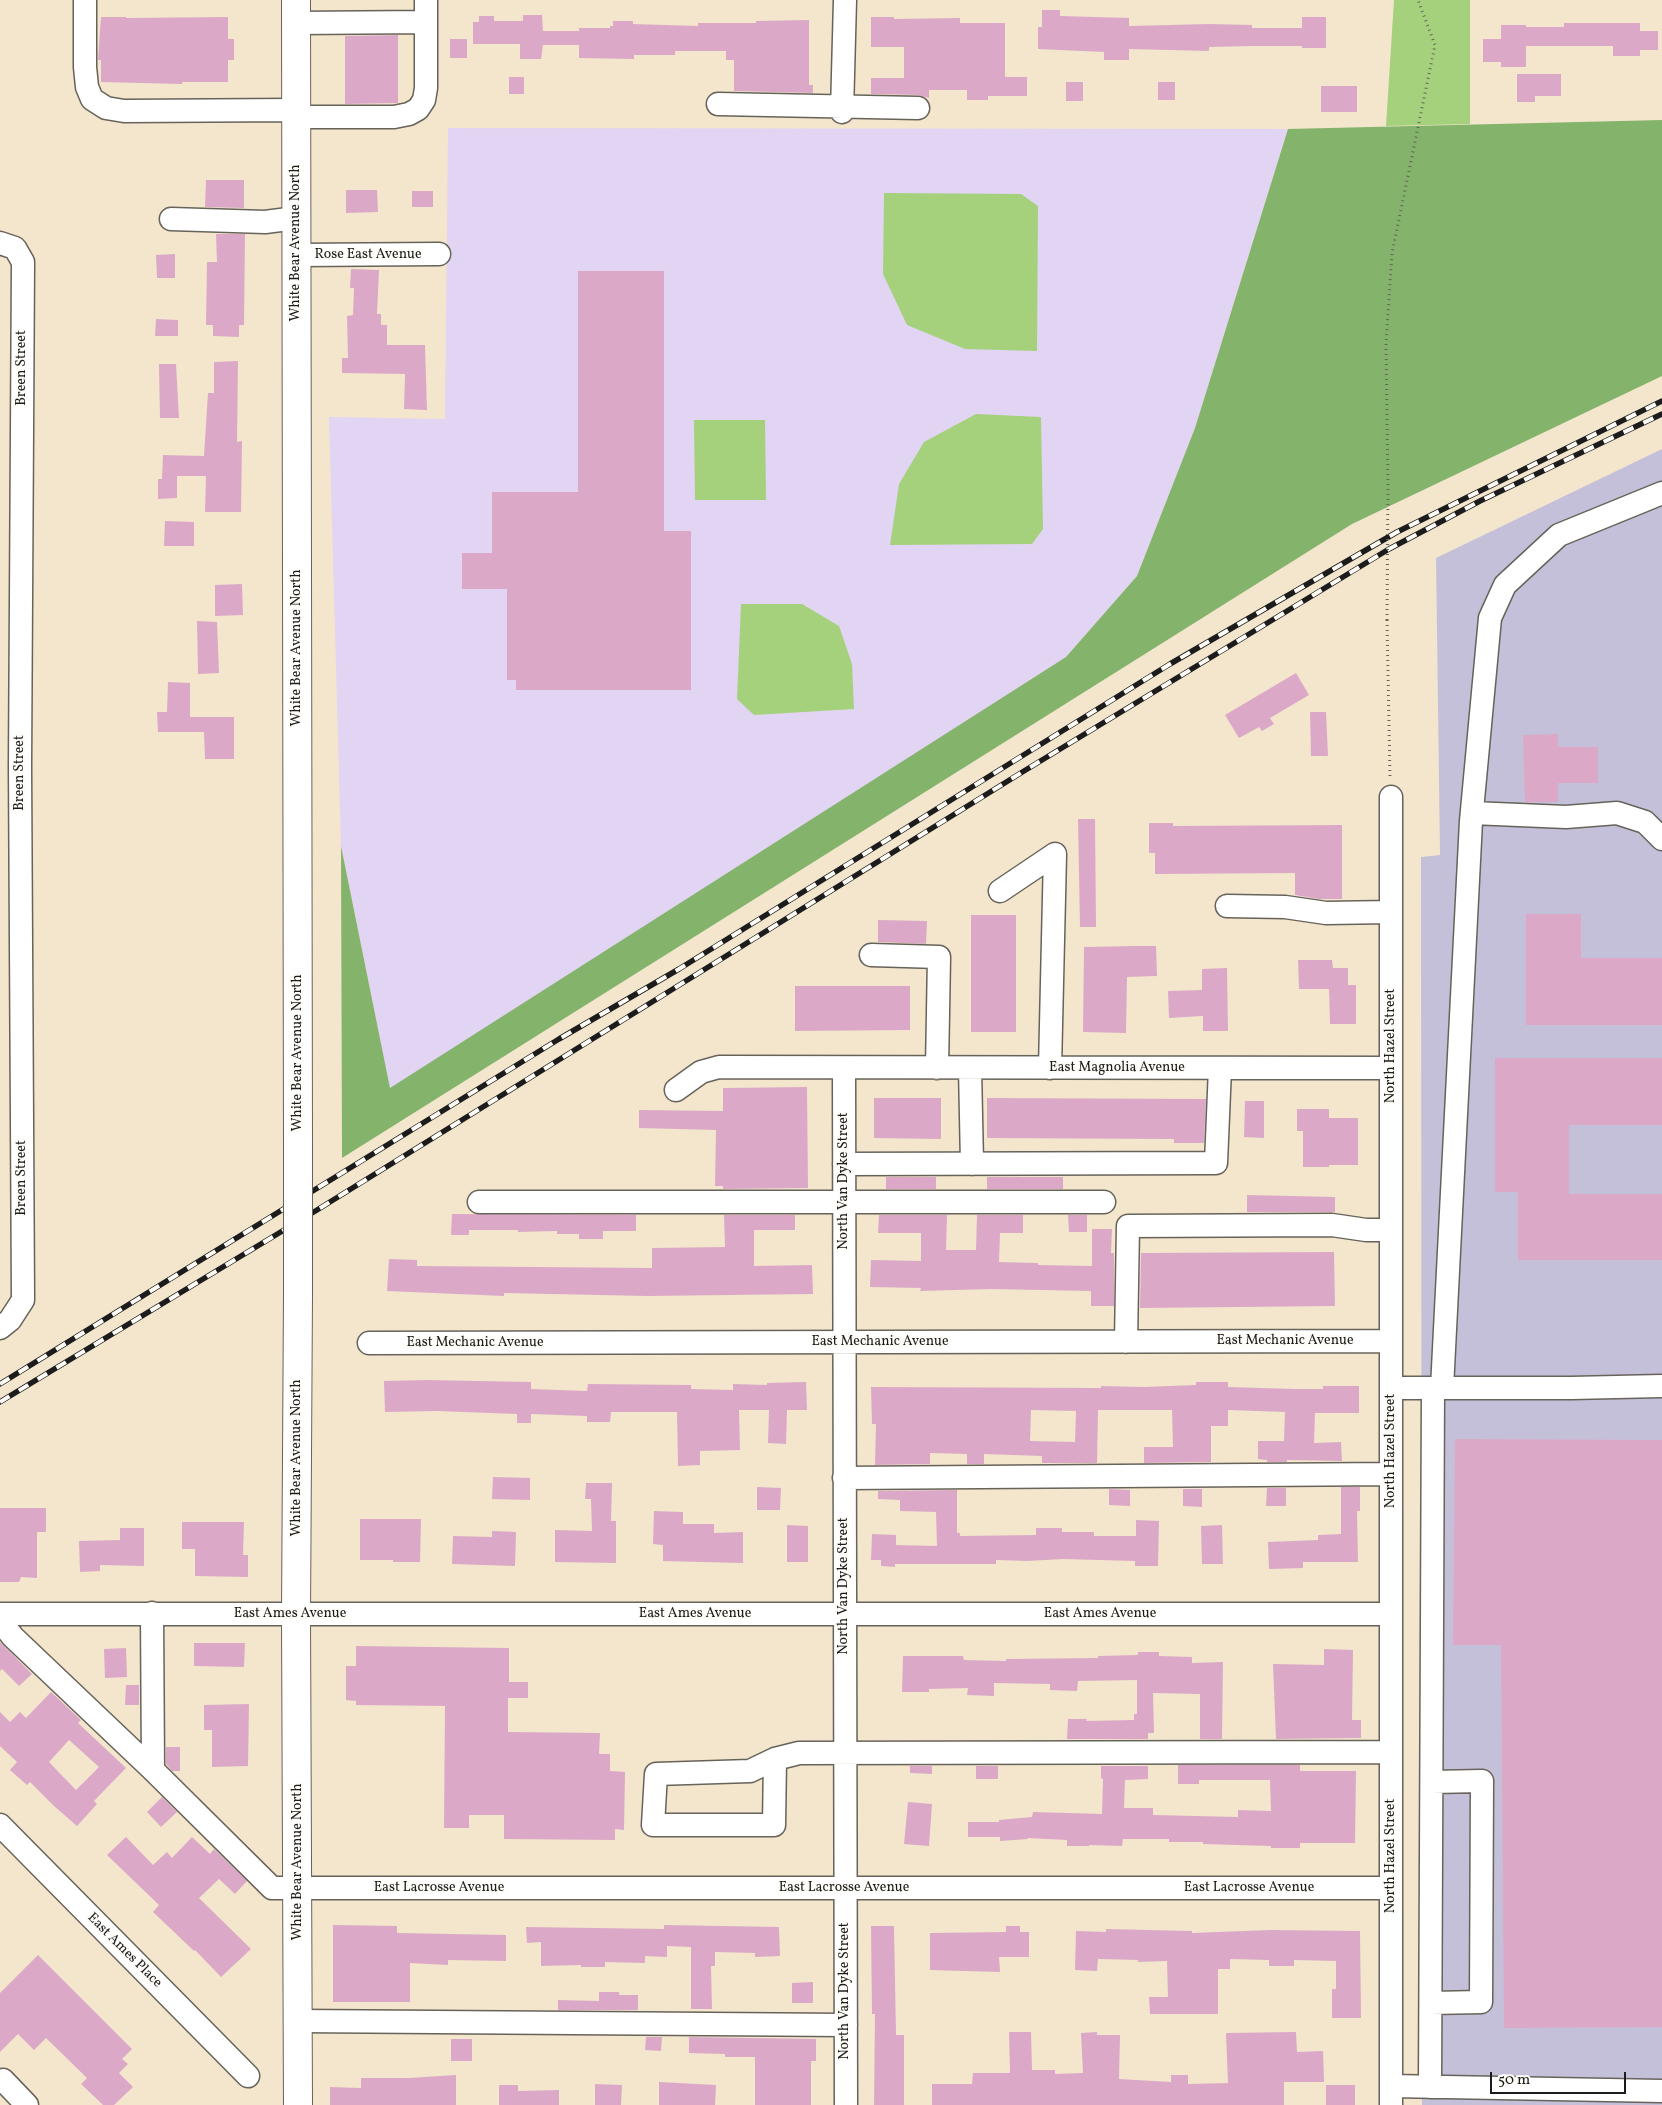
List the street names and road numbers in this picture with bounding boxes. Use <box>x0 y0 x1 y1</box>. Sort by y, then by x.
street label: White Bear Avenue North <box>288 164 304 322</box>
street label: Rose East Avenue <box>314 247 422 263</box>
street label: Breen Street <box>14 330 30 406</box>
street label: White Bear Avenue North <box>289 569 305 727</box>
street label: Breen Street <box>12 735 28 811</box>
street label: White Bear Avenue North <box>290 974 306 1132</box>
street label: North Hazel Street <box>1383 989 1399 1103</box>
street label: East Magnolia Avenue <box>1049 1060 1185 1076</box>
street label: North Van Dyke Street <box>836 1112 852 1250</box>
street label: Breen Street <box>14 1140 30 1216</box>
street label: East Mechanic Avenue <box>1216 1333 1354 1349</box>
street label: East Mechanic Avenue <box>811 1334 949 1350</box>
street label: East Mechanic Avenue <box>406 1335 544 1351</box>
street label: White Bear Avenue North <box>289 1379 305 1537</box>
street label: North Hazel Street <box>1383 1394 1399 1508</box>
street label: North Van Dyke Street <box>836 1517 852 1655</box>
street label: East Ames Avenue <box>234 1606 346 1622</box>
street label: East Ames Avenue <box>639 1606 751 1622</box>
street label: East Ames Avenue <box>1044 1606 1156 1622</box>
street label: White Bear Avenue North <box>290 1783 306 1941</box>
street label: North Hazel Street <box>1383 1799 1399 1913</box>
street label: East Lacrosse Avenue <box>374 1880 504 1896</box>
street label: East Lacrosse Avenue <box>779 1880 909 1896</box>
street label: East Lacrosse Avenue <box>1184 1880 1314 1896</box>
street label: East Ames Place <box>83 1910 165 1992</box>
street label: North Van Dyke Street <box>837 1922 853 2060</box>

